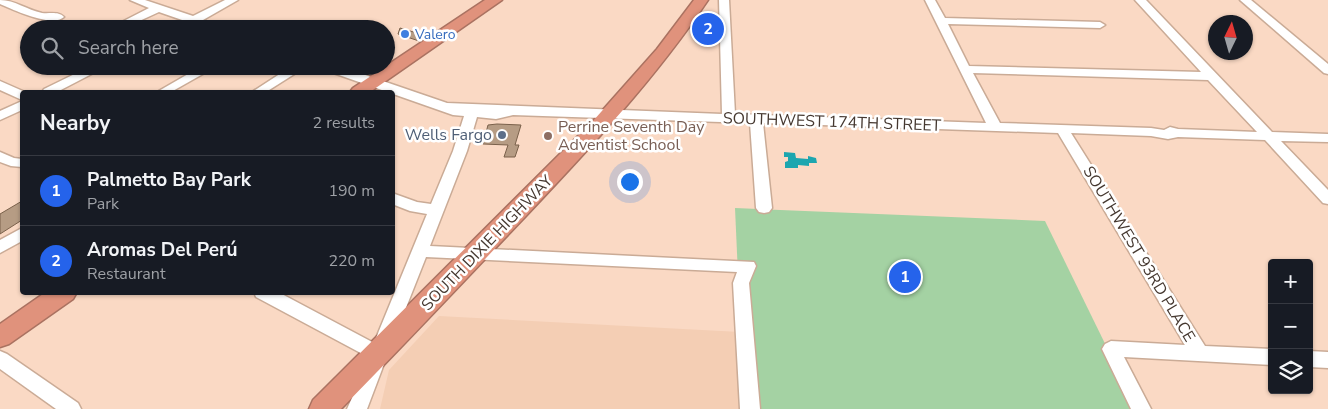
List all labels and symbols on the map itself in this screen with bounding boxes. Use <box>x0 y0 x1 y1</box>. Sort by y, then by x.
pin: 2 <box>692 10 724 48</box>
north arrow <box>1208 15 1253 60</box>
place label: Valero <box>414 25 456 44</box>
marker: Valero <box>399 28 411 40</box>
street label: SOUTHWEST 174TH STREET <box>722 107 942 137</box>
place label: Perrine Seventh Day Adventist School <box>558 116 705 156</box>
place label: Wells Fargo <box>405 124 492 146</box>
marker: Wells Fargo <box>496 129 508 141</box>
marker: Perrine Seventh Day Adventist School <box>542 130 554 142</box>
street label: SOUTHWEST 93RD PLACE <box>1078 162 1200 346</box>
your location <box>617 169 643 195</box>
street label: SOUTH DIXIE HIGHWAY <box>416 170 558 316</box>
pin: 1 <box>889 258 921 296</box>

